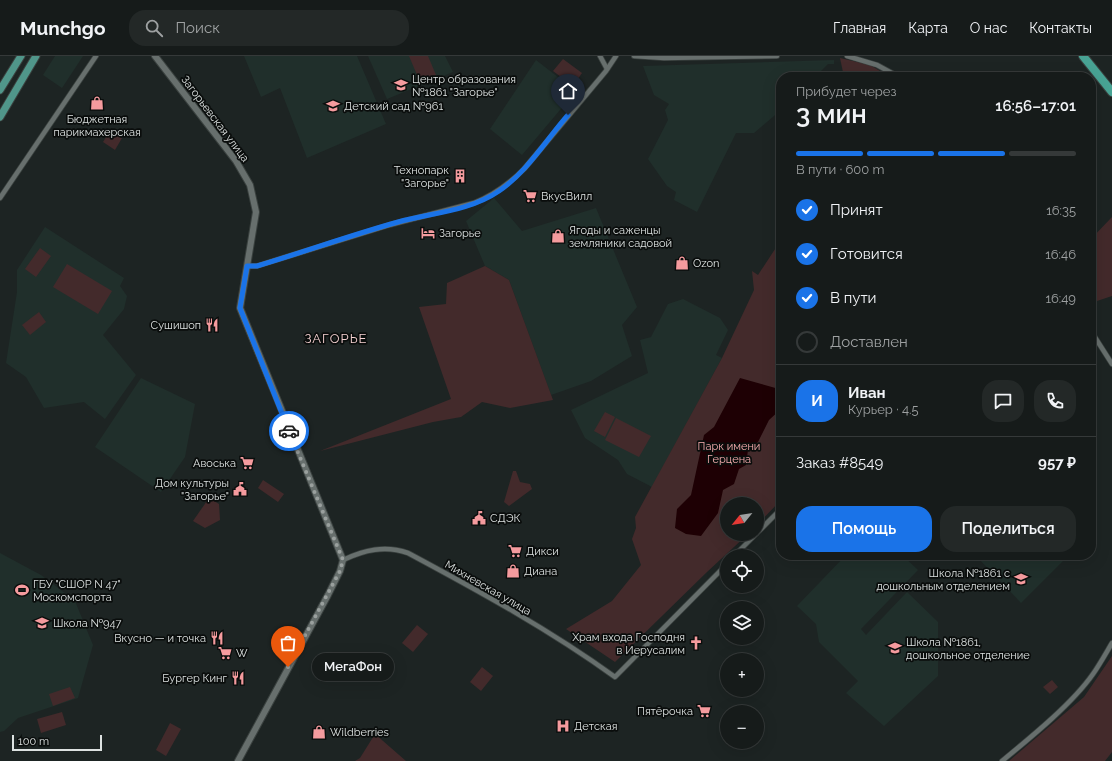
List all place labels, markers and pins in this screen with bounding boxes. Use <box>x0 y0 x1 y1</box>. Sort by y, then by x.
place label: Центр образования №1861 "Загорье" <box>412 73 516 99</box>
pin <box>551 74 585 115</box>
school or university icon: Центр образования №1861 "Загорье" <box>393 77 409 93</box>
shop icon: Бюджетная парикмахерская <box>89 95 105 111</box>
school or university icon: Детский сад №961 <box>325 98 341 114</box>
place label: Детский сад №961 <box>344 100 443 113</box>
place label: Бюджетная парикмахерская <box>53 113 141 139</box>
place label: Технопарк "Загорье" <box>394 164 449 190</box>
building icon: Технопарк "Загорье" <box>452 168 468 184</box>
supermarket icon: ВкусВилл <box>522 188 538 204</box>
place label: ВкусВилл <box>541 190 592 203</box>
place label: Ягоды и саженцы земляники садовой <box>569 224 672 250</box>
hotel icon: Загорье <box>420 225 436 241</box>
place label: Загорье <box>439 227 481 240</box>
shop icon: Ягоды и саженцы земляники садовой <box>550 228 566 244</box>
shop icon: Ozon <box>674 255 690 271</box>
place label: Ozon <box>693 257 720 270</box>
restaurant icon: Сушишоп <box>204 317 220 333</box>
place label: Сушишоп <box>151 319 201 332</box>
supermarket icon: Авоська <box>239 455 255 471</box>
place label: Авоська <box>193 457 236 470</box>
place label: Дом культуры "Загорье" <box>155 477 229 503</box>
public building icon: Дом культуры "Загорье" <box>232 481 248 497</box>
public building icon: СДЭК <box>471 510 487 526</box>
place label: СДЭК <box>490 512 521 525</box>
supermarket icon: Дикси <box>507 543 523 559</box>
place label: Дикси <box>526 545 559 558</box>
shop icon: Диана <box>505 563 521 579</box>
place label: Диана <box>524 565 557 578</box>
place label: Школа №1861 с дошкольным отделением <box>876 567 1010 593</box>
school or university icon: Школа №1861 с дошкольным отделением <box>1013 571 1029 587</box>
place label: ГБУ "СШОР N 47" Москомспорта <box>33 578 121 604</box>
sports icon: ГБУ "СШОР N 47" Москомспорта <box>14 582 30 598</box>
school or university icon: Школа №947 <box>34 615 50 631</box>
place label: Школа №947 <box>53 617 121 630</box>
pin <box>271 626 305 667</box>
restaurant icon: Вкусно — и точка <box>209 630 225 646</box>
place label: Храм входа Господня в Иерусалим <box>572 631 685 657</box>
place label: Вкусно — и точка <box>114 632 206 645</box>
church icon: Храм входа Господня в Иерусалим <box>688 635 704 651</box>
place label: Школа №1861, дошкольное отделение <box>906 636 1030 662</box>
school or university icon: Школа №1861, дошкольное отделение <box>887 640 903 656</box>
supermarket icon: W <box>217 645 233 661</box>
place label: W <box>236 647 248 660</box>
callout: МегаФон <box>312 653 394 681</box>
restaurant icon: Бургер Кинг <box>230 670 246 686</box>
place label: Бургер Кинг <box>162 672 228 685</box>
supermarket icon: Пятёрочка <box>696 703 712 719</box>
place label: Пятёрочка <box>637 705 693 718</box>
hospital icon: Детская <box>555 718 571 734</box>
place label: Детская <box>574 720 617 733</box>
shop icon: Wildberries <box>311 724 327 740</box>
place label: Wildberries <box>330 726 389 739</box>

